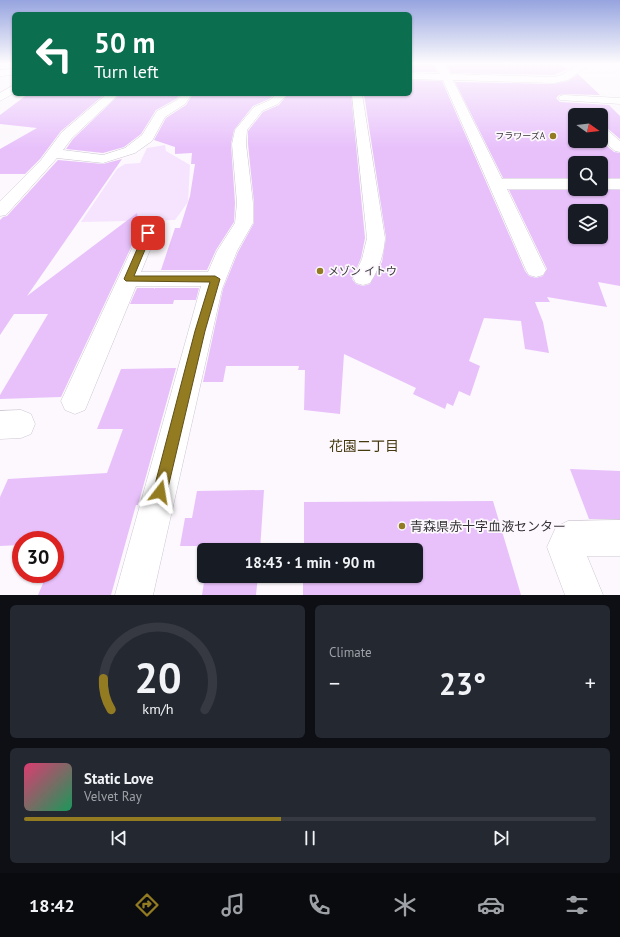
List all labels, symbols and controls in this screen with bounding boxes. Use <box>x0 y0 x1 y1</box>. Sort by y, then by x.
text: 50 m <box>94 24 155 61</box>
icon: left <box>28 28 80 80</box>
text: Turn left <box>94 60 159 83</box>
north arrow <box>568 108 608 148</box>
map controls <box>568 108 608 244</box>
place label: フラワーズA <box>495 130 546 141</box>
marker: フラワーズA <box>548 131 558 141</box>
button: search <box>568 156 608 196</box>
button: layers <box>568 204 608 244</box>
pin <box>131 216 165 250</box>
icon: arrive <box>137 222 159 244</box>
place label: メゾン イトウ <box>328 264 397 278</box>
marker: メゾン イトウ <box>315 266 325 276</box>
district label: 花園二丁目 <box>329 437 399 455</box>
position arrow <box>139 471 181 513</box>
place label: 青森県赤十字血液センター <box>410 518 566 535</box>
marker: 青森県赤十字血液センター <box>397 521 407 531</box>
speed limit sign: 30 <box>12 531 64 583</box>
text: 18:43 · 1 min · 90 m <box>245 553 375 572</box>
text: Climate <box>329 644 372 661</box>
text: 20 <box>134 650 181 703</box>
text: 23° <box>439 664 486 703</box>
text: − <box>329 669 340 697</box>
text: + <box>585 669 596 697</box>
text: km/h <box>142 698 173 717</box>
text: Static Love <box>84 769 154 788</box>
text: Velvet Ray <box>84 788 142 805</box>
icon: previous <box>108 827 130 849</box>
icon: pause <box>299 827 321 849</box>
icon: next <box>490 827 512 849</box>
icon: directions <box>133 891 161 919</box>
icon: music <box>219 891 247 919</box>
icon: phone <box>305 891 333 919</box>
icon: climate <box>391 891 419 919</box>
icon: car <box>477 891 505 919</box>
icon: filters <box>563 891 591 919</box>
text: 18:42 <box>29 894 75 917</box>

